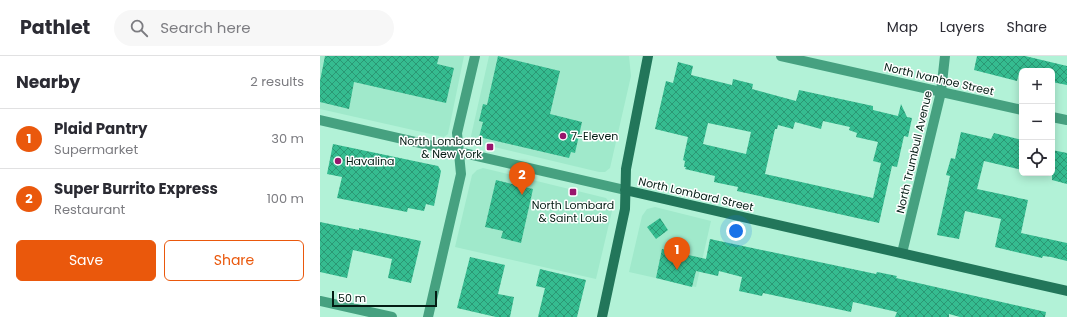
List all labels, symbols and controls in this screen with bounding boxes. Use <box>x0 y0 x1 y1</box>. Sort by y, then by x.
search box <box>114 10 394 46</box>
text: Pathlet <box>20 14 90 41</box>
icon: search <box>128 17 150 39</box>
text: Search here <box>160 17 251 38</box>
text: Map <box>887 17 918 37</box>
text: Layers <box>940 17 984 37</box>
text: Share <box>1006 17 1047 37</box>
street label: North Ivanhoe Street <box>883 59 995 99</box>
map controls <box>1019 68 1055 176</box>
button: + <box>1019 68 1055 104</box>
text: Nearby <box>16 70 80 94</box>
text: 2 results <box>250 72 304 91</box>
street label: North Trumbull Avenue <box>892 89 936 215</box>
button: − <box>1019 104 1055 140</box>
text: Plaid Pantry <box>54 118 147 139</box>
place label: 7-Eleven <box>571 128 618 144</box>
text: 1 <box>27 129 31 148</box>
text: 30 m <box>271 129 304 148</box>
marker: 7-Eleven <box>558 131 568 141</box>
place label: North Lombard & New York <box>400 133 482 162</box>
text: Supermarket <box>54 140 138 159</box>
button: locate <box>1019 140 1055 176</box>
marker: North Lombard & New York <box>485 142 495 152</box>
place label: Havalina <box>346 153 395 169</box>
marker: Havalina <box>333 156 343 166</box>
pin: 2 <box>509 162 535 195</box>
street label: North Lombard Street <box>637 173 755 215</box>
text: Super Burrito Express <box>54 178 218 199</box>
marker: North Lombard & Saint Louis <box>568 187 578 197</box>
text: 2 <box>25 189 33 208</box>
text: 100 m <box>267 189 304 208</box>
place label: North Lombard & Saint Louis <box>532 197 614 226</box>
text: Restaurant <box>54 200 125 219</box>
your location <box>726 221 746 241</box>
pin: 1 <box>664 237 690 270</box>
button: Save <box>16 240 156 281</box>
button: Share <box>164 240 304 281</box>
scale bar <box>332 289 437 308</box>
text: 50 m <box>338 290 366 306</box>

